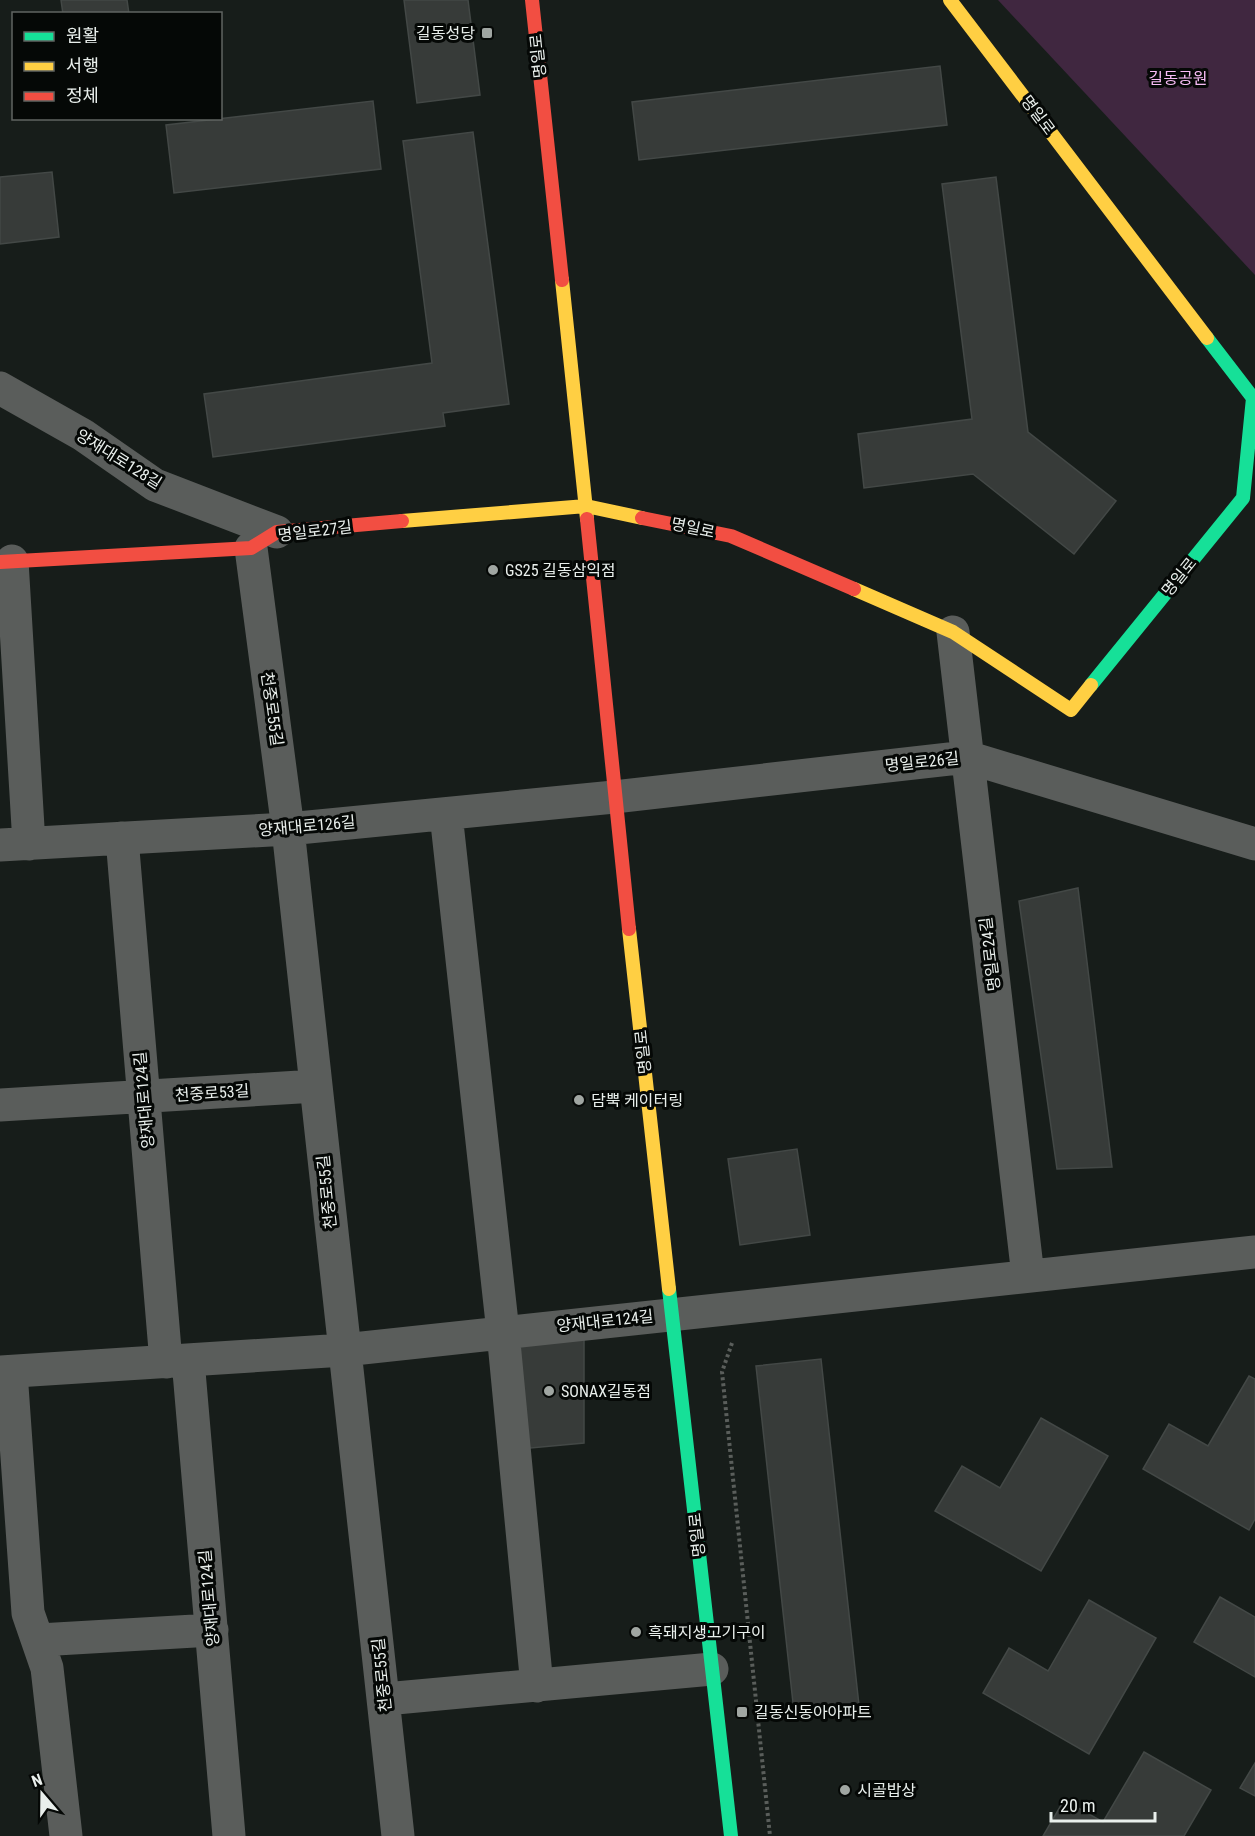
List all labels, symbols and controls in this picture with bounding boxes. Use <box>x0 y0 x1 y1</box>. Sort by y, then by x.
legend <box>12 12 222 120</box>
place label: 길동성당 <box>416 24 475 43</box>
text: 원활 <box>66 25 99 46</box>
marker: 길동성당 <box>480 26 494 40</box>
street label: 명일로 <box>526 33 550 79</box>
text: 서행 <box>66 55 99 76</box>
park label: 길동공원 <box>1149 69 1207 88</box>
text: 정체 <box>66 85 99 106</box>
street label: 명일로 <box>1017 92 1059 139</box>
street label: 양재대로128길 <box>73 425 165 493</box>
street label: 명일로 <box>669 514 717 542</box>
street label: 명일로27길 <box>277 517 353 545</box>
street label: 명일로 <box>1158 554 1200 600</box>
place label: GS25 길동삼익점 <box>505 561 616 580</box>
marker: GS25 길동삼익점 <box>486 563 500 577</box>
street label: 천중로55길 <box>257 671 287 747</box>
street label: 명일로26길 <box>884 749 960 775</box>
street label: 양재대로126길 <box>258 812 356 840</box>
street label: 명일로24길 <box>976 916 1004 992</box>
street label: 명일로 <box>631 1029 655 1075</box>
street label: 양재대로124길 <box>130 1051 158 1149</box>
street label: 천중로53길 <box>174 1081 250 1105</box>
place label: 담뿍 케이터링 <box>591 1091 683 1110</box>
marker: 담뿍 케이터링 <box>572 1093 586 1107</box>
street label: 천중로55길 <box>314 1154 340 1230</box>
street label: 양재대로124길 <box>556 1306 654 1336</box>
place label: SONAX길동점 <box>561 1382 651 1401</box>
marker: SONAX길동점 <box>542 1384 556 1398</box>
street label: 명일로 <box>685 1512 709 1558</box>
street label: 양재대로124길 <box>195 1549 223 1647</box>
place label: 흑돼지생고기구이 <box>648 1623 766 1642</box>
marker: 흑돼지생고기구이 <box>629 1625 643 1639</box>
street label: 천중로55길 <box>369 1637 395 1713</box>
place label: 길동신동아아파트 <box>754 1703 872 1722</box>
marker: 길동신동아아파트 <box>735 1705 749 1719</box>
north arrow <box>12 1764 72 1824</box>
text: N <box>29 1770 45 1791</box>
place label: 시골밥상 <box>857 1781 916 1800</box>
marker: 시골밥상 <box>838 1783 852 1797</box>
scale bar <box>1051 1785 1154 1823</box>
text: 20 m <box>1060 1795 1095 1816</box>

